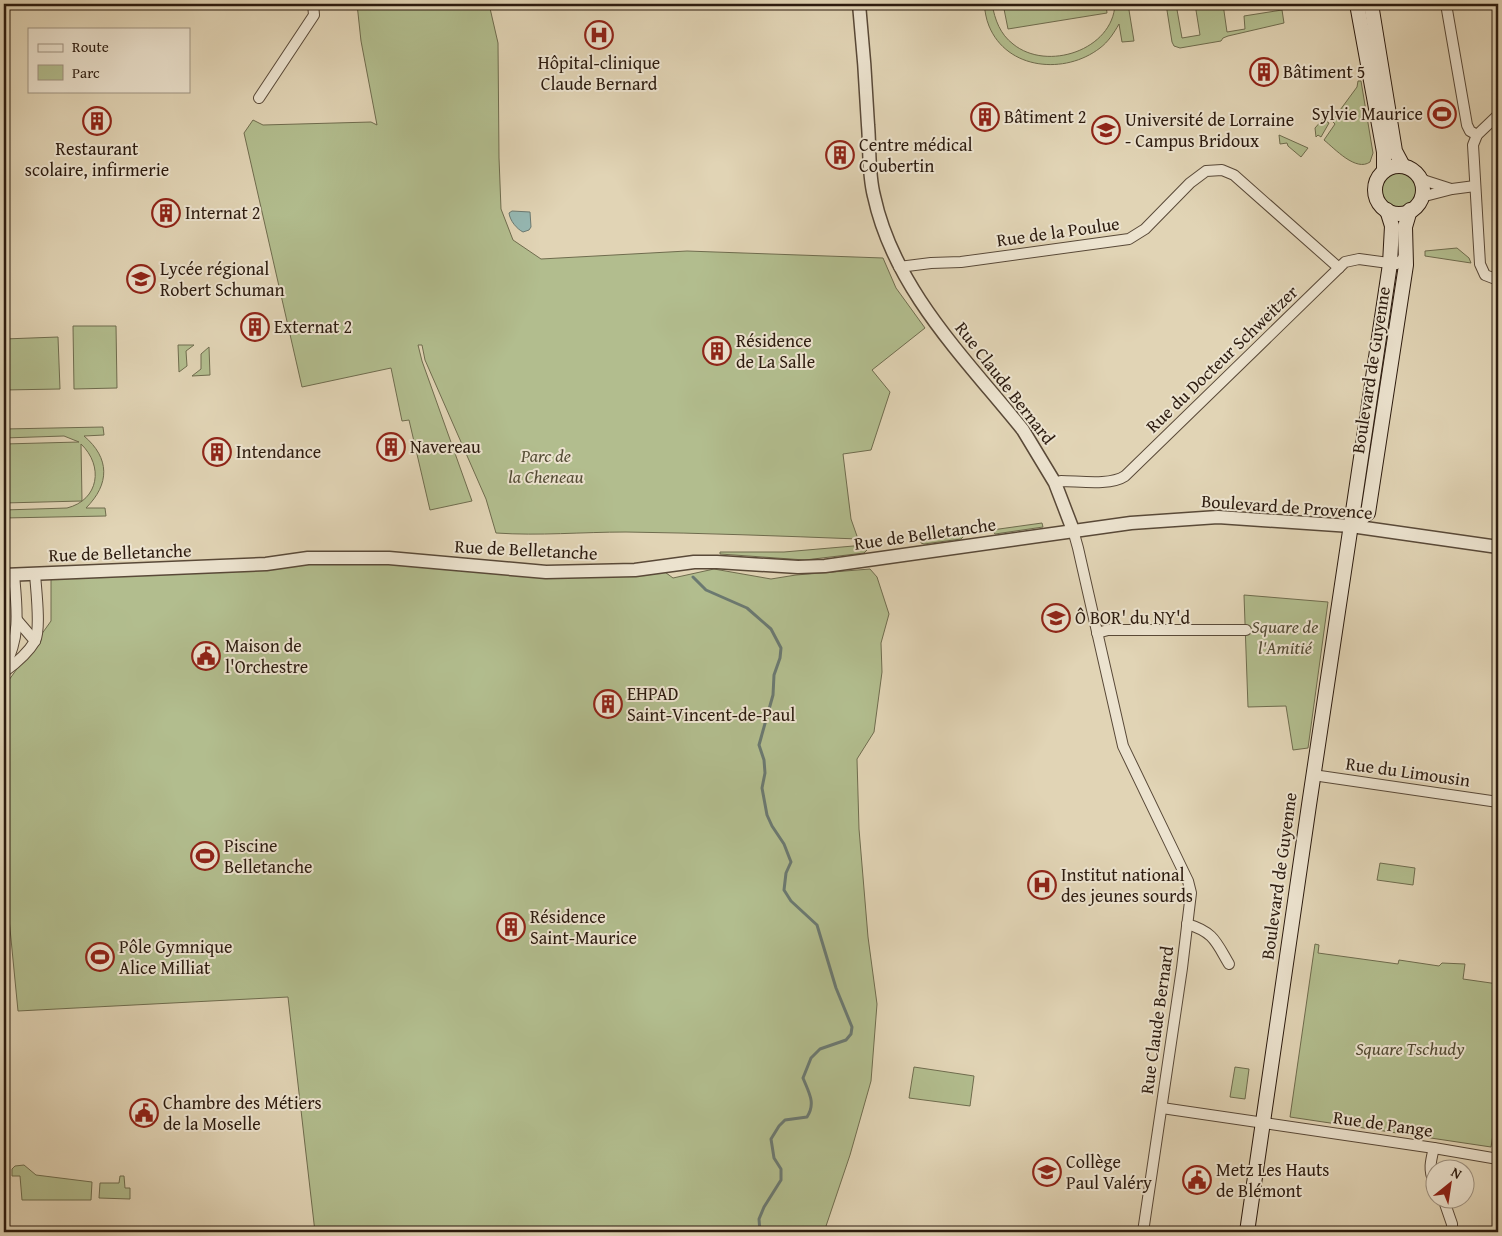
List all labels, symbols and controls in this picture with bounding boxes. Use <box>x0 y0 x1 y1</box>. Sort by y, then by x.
hospital icon: Hôpital-clinique Claude Bernard <box>584 20 614 50</box>
legend <box>28 28 190 92</box>
text: Route <box>72 36 109 57</box>
place label: Hôpital-clinique Claude Bernard <box>538 49 660 97</box>
building icon: Bâtiment 5 <box>1249 57 1279 87</box>
place label: Bâtiment 5 <box>1283 58 1365 85</box>
text: Parc <box>72 62 100 83</box>
sports icon: Sylvie Maurice <box>1427 99 1457 129</box>
place label: Sylvie Maurice <box>1312 100 1423 127</box>
building icon: Bâtiment 2 <box>970 102 1000 132</box>
place label: Bâtiment 2 <box>1004 103 1086 130</box>
building icon: Restaurant scolaire, infirmerie <box>82 106 112 136</box>
place label: Université de Lorraine - Campus Bridoux <box>1125 106 1294 154</box>
school or university icon: Université de Lorraine - Campus Bridoux <box>1091 115 1121 145</box>
place label: Centre médical Coubertin <box>859 131 973 179</box>
place label: Restaurant scolaire, infirmerie <box>25 135 169 183</box>
building icon: Centre médical Coubertin <box>825 140 855 170</box>
building icon: Internat 2 <box>151 198 181 228</box>
place label: Internat 2 <box>185 199 260 226</box>
street label: Rue de la Poulue <box>995 210 1121 253</box>
place label: Lycée régional Robert Schuman <box>160 255 285 303</box>
school or university icon: Lycée régional Robert Schuman <box>126 264 156 294</box>
street label: Rue du Docteur Schweitzer <box>1139 278 1304 439</box>
street label: Boulevard de Guyenne <box>1344 285 1397 455</box>
building icon: Externat 2 <box>240 312 270 342</box>
place label: Externat 2 <box>274 313 352 340</box>
street label: Rue Claude Bernard <box>949 316 1062 450</box>
place label: Résidence de La Salle <box>736 327 815 375</box>
building icon: Résidence de La Salle <box>702 336 732 366</box>
building icon: Navereau <box>376 432 406 462</box>
place label: Navereau <box>410 433 481 460</box>
building icon: Intendance <box>202 437 232 467</box>
place label: Intendance <box>236 438 321 465</box>
park label: Parc de la Cheneau <box>508 442 584 490</box>
street label: Boulevard de Provence <box>1200 487 1374 526</box>
street label: Rue de Belletanche <box>852 510 998 557</box>
street label: Rue de Belletanche <box>454 532 598 567</box>
street label: Rue de Belletanche <box>48 537 192 568</box>
school or university icon: Ô BOR' du NY'd <box>1041 603 1071 633</box>
place label: Ô BOR' du NY'd <box>1075 604 1191 631</box>
park label: Square de l'Amitié <box>1252 613 1318 661</box>
place label: Maison de l'Orchestre <box>225 632 308 680</box>
public building icon: Maison de l'Orchestre <box>191 641 221 671</box>
place label: EHPAD Saint-Vincent-de-Paul <box>627 680 795 728</box>
building icon: EHPAD Saint-Vincent-de-Paul <box>593 689 623 719</box>
street label: Rue du Limousin <box>1344 749 1472 794</box>
street label: Boulevard de Guyenne <box>1253 791 1304 961</box>
place label: Piscine Belletanche <box>224 832 312 880</box>
sports icon: Piscine Belletanche <box>190 841 220 871</box>
place label: Institut national des jeunes sourds <box>1061 861 1193 909</box>
hospital icon: Institut national des jeunes sourds <box>1027 870 1057 900</box>
place label: Résidence Saint-Maurice <box>530 903 637 951</box>
building icon: Résidence Saint-Maurice <box>496 912 526 942</box>
place label: Pôle Gymnique Alice Milliat <box>119 933 232 981</box>
sports icon: Pôle Gymnique Alice Milliat <box>85 942 115 972</box>
street label: Rue Claude Bernard <box>1133 944 1180 1096</box>
park label: Square Tschudy <box>1355 1035 1465 1062</box>
place label: Chambre des Métiers de la Moselle <box>163 1089 322 1137</box>
public building icon: Chambre des Métiers de la Moselle <box>129 1098 159 1128</box>
street label: Rue de Pange <box>1332 1103 1435 1144</box>
place label: Collège Paul Valéry <box>1066 1148 1152 1196</box>
place label: Metz Les Hauts de Blémont <box>1216 1156 1329 1204</box>
school or university icon: Collège Paul Valéry <box>1032 1157 1062 1187</box>
north arrow <box>1424 1158 1474 1208</box>
text: N <box>1447 1162 1466 1184</box>
public building icon: Metz Les Hauts de Blémont <box>1182 1165 1212 1195</box>

